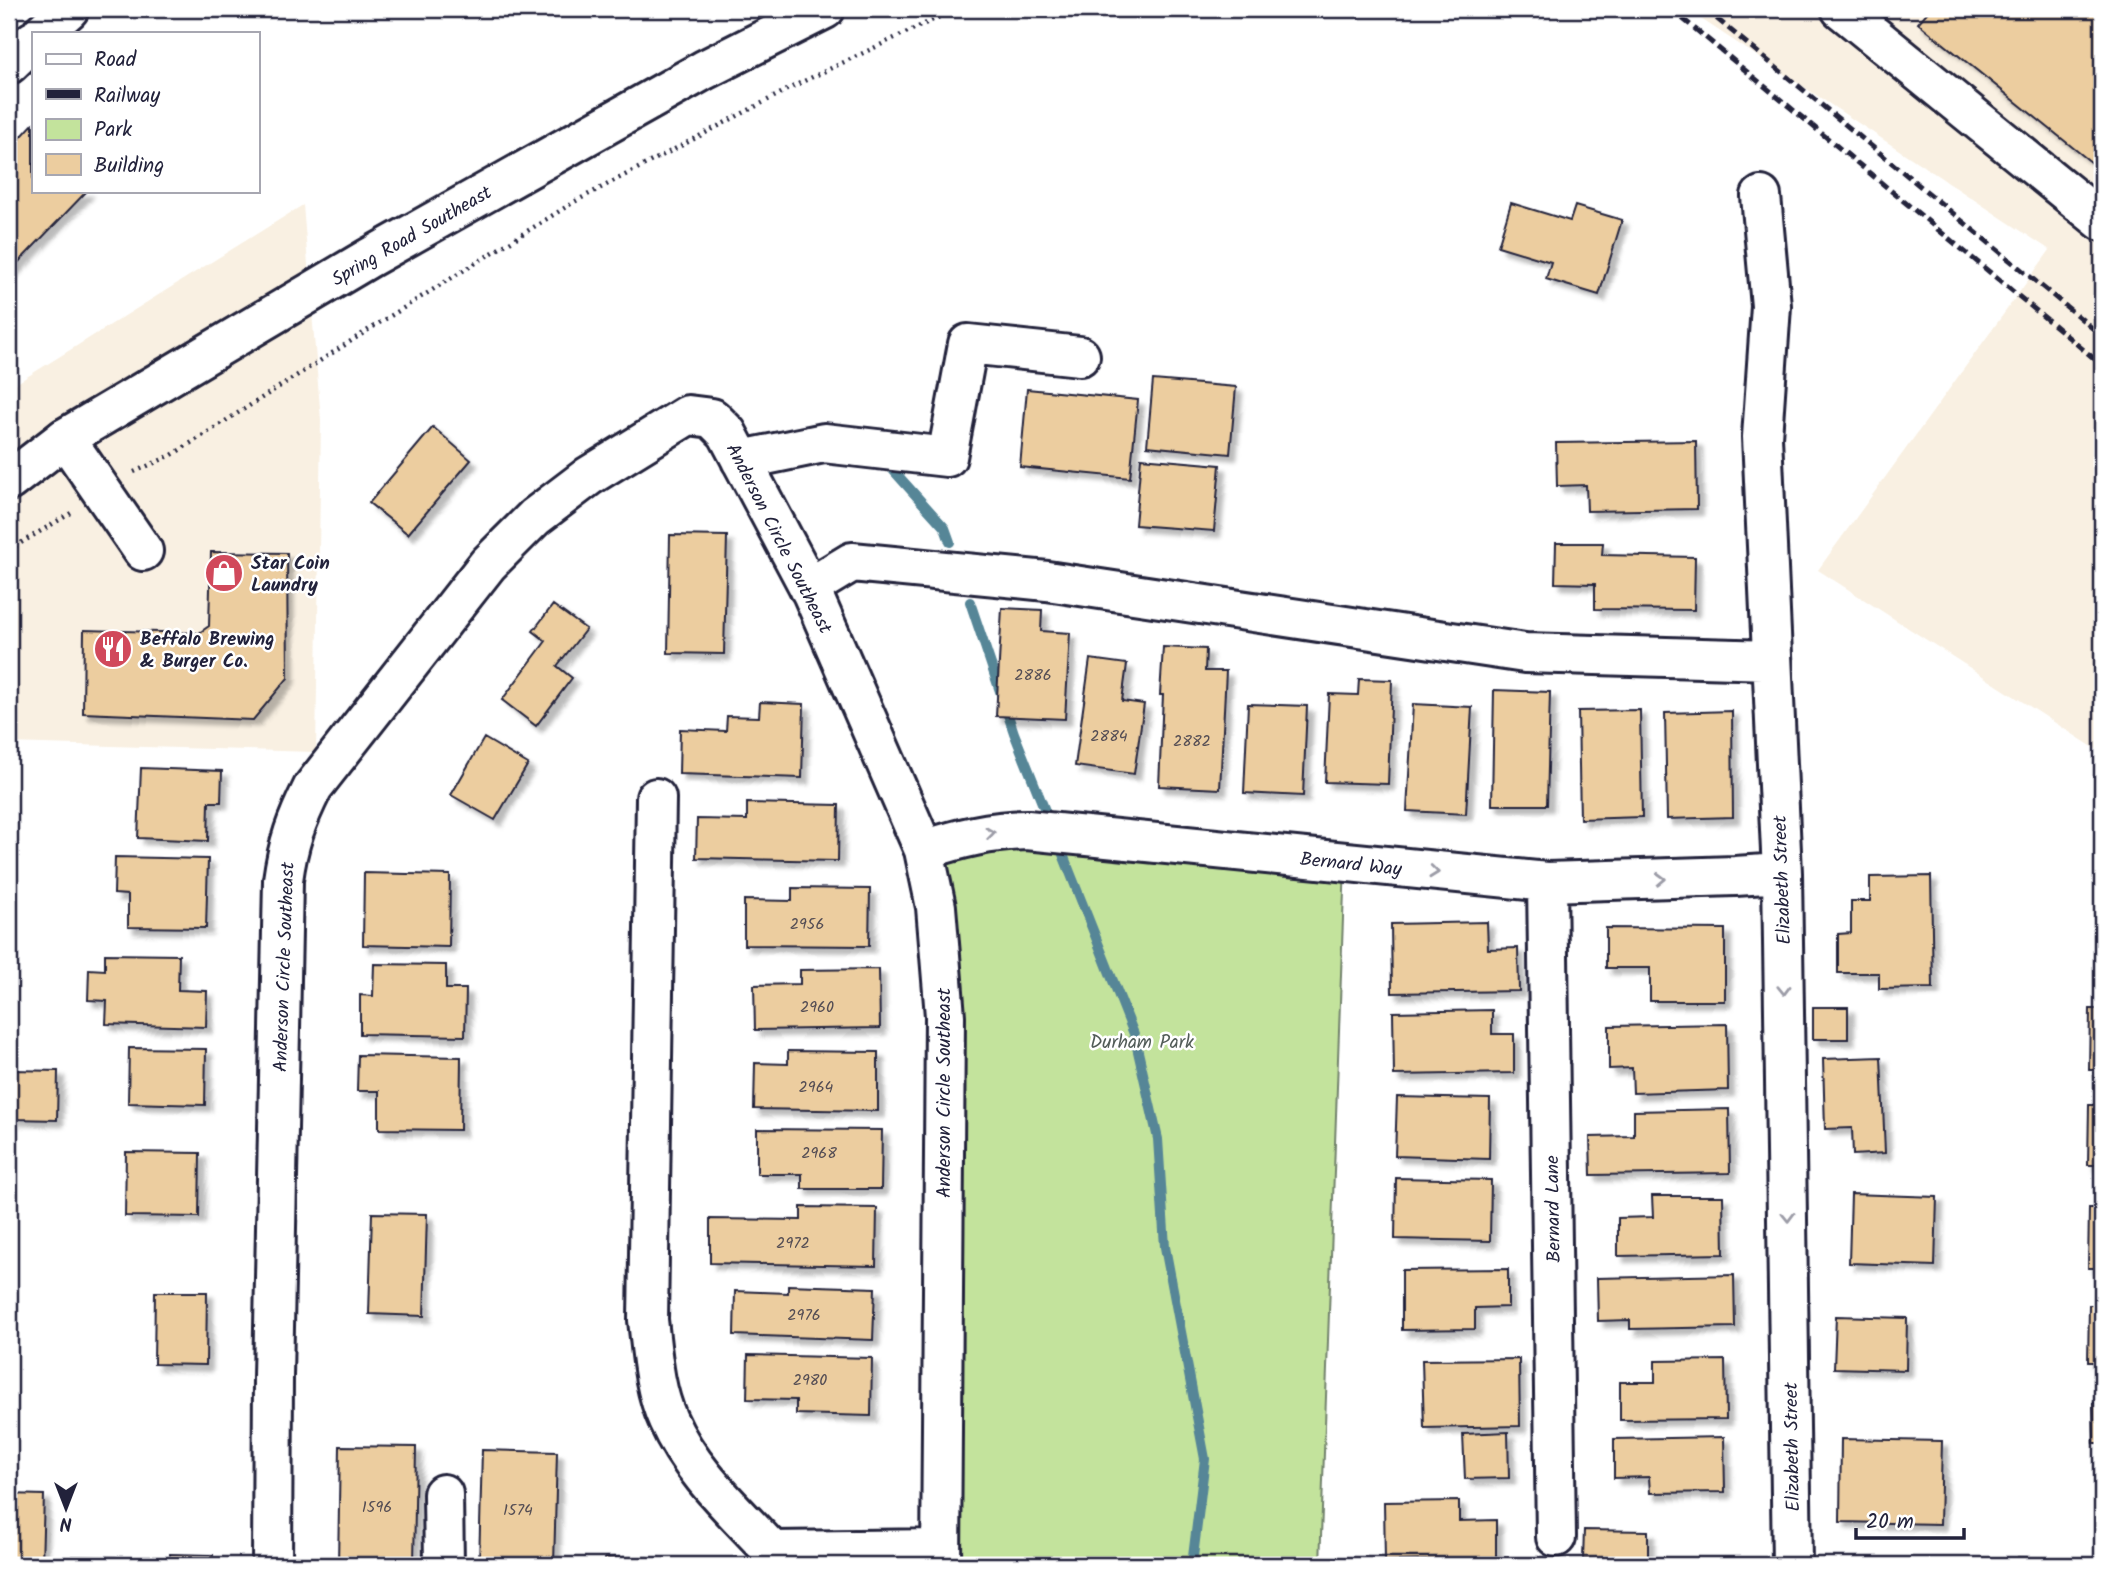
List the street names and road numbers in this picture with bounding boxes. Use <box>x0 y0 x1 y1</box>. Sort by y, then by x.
street label: Spring Road Southeast <box>326 178 498 295</box>
street label: Anderson Circle Southeast <box>717 438 840 640</box>
street label: Elizabeth Street <box>1766 814 1800 945</box>
street label: Bernard Way <box>1298 845 1404 885</box>
street label: Anderson Circle Southeast <box>266 861 304 1073</box>
street label: Anderson Circle Southeast <box>930 987 960 1198</box>
street label: Bernard Lane <box>1538 1155 1570 1263</box>
street label: Elizabeth Street <box>1777 1381 1809 1512</box>

